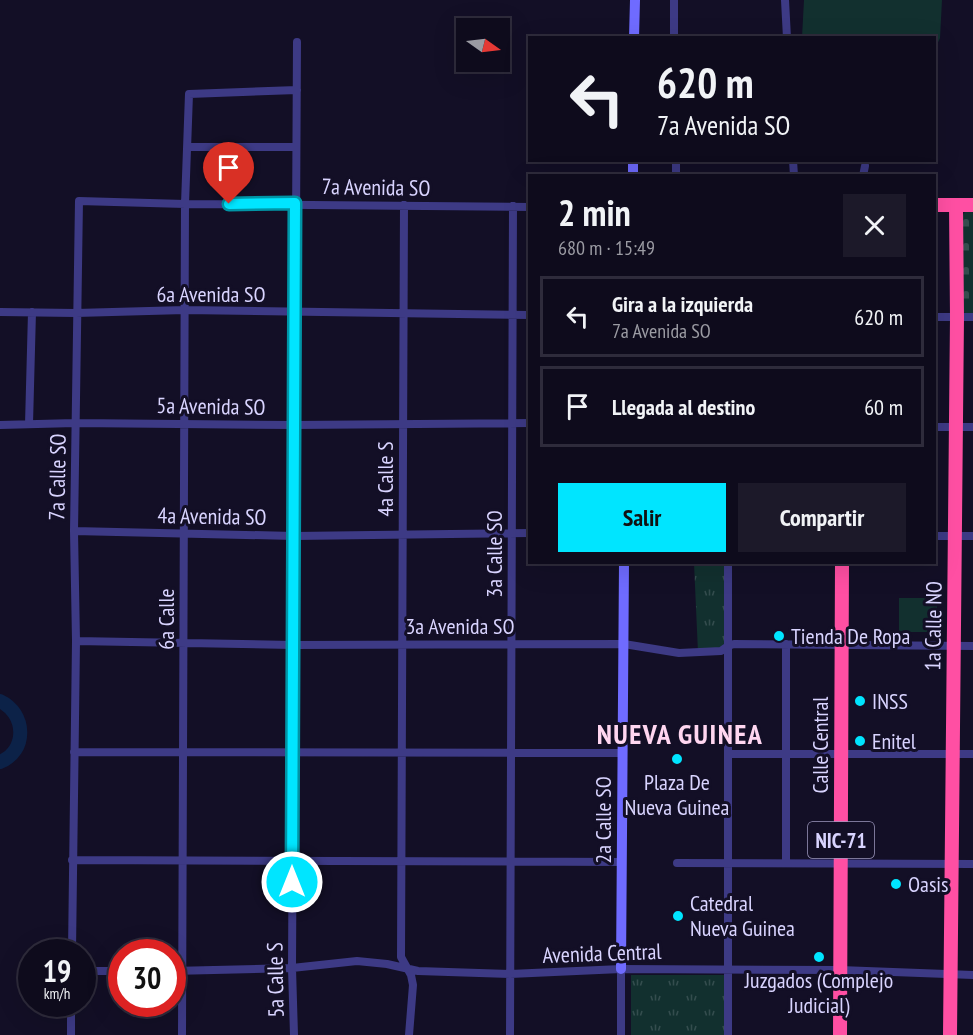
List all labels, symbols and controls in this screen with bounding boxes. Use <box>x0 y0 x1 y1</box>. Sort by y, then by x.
north arrow <box>456 18 510 72</box>
map controls <box>456 18 510 72</box>
text: 620 m <box>657 55 754 110</box>
icon: left <box>558 60 636 138</box>
text: 7a Avenida SO <box>657 108 790 142</box>
pin <box>203 142 254 204</box>
icon: arrive <box>212 151 245 184</box>
street label: 7a Avenida SO <box>321 172 431 202</box>
text: 2 min <box>558 189 631 236</box>
button: close <box>843 194 906 257</box>
text: 680 m · 15:49 <box>558 235 655 261</box>
street label: 6a Avenida SO <box>156 280 266 308</box>
text: Gira a la izquierda <box>612 290 753 318</box>
icon: left <box>561 300 594 333</box>
text: 620 m <box>854 303 903 331</box>
text: 7a Avenida SO <box>612 318 711 344</box>
icon: arrive <box>561 390 594 423</box>
street label: 5a Avenida SO <box>156 391 266 421</box>
text: Llegada al destino <box>612 393 755 421</box>
text: 60 m <box>864 393 903 421</box>
street label: 7a Calle SO <box>42 433 72 521</box>
street label: 4a Calle S <box>371 441 399 517</box>
button: Salir <box>558 483 726 552</box>
button: Compartir <box>738 483 906 552</box>
street label: 4a Avenida SO <box>157 501 267 531</box>
street label: 3a Calle SO <box>480 510 508 598</box>
street label: 1a Calle NO <box>918 581 948 671</box>
street label: 6a Calle <box>152 588 180 650</box>
street label: 3a Avenida SO <box>405 612 515 640</box>
place label: Tienda De Ropa <box>791 622 910 650</box>
marker: Tienda De Ropa <box>772 629 786 643</box>
place label: INSS <box>872 687 908 715</box>
marker: INSS <box>853 694 867 708</box>
street label: Calle Central <box>806 696 834 793</box>
district label: NUEVA GUINEA <box>597 715 763 752</box>
place label: Enitel <box>872 727 917 755</box>
marker: Enitel <box>853 734 867 748</box>
marker: Plaza De Nueva Guinea <box>670 752 684 766</box>
place label: Plaza De Nueva Guinea <box>625 768 729 821</box>
street label: 2a Calle SO <box>589 776 617 864</box>
road number: NIC-71 <box>808 822 874 858</box>
position arrow <box>260 850 324 914</box>
place label: Oasis <box>908 870 949 898</box>
marker: Oasis <box>889 877 903 891</box>
place label: Catedral Nueva Guinea <box>690 889 795 942</box>
marker: Catedral Nueva Guinea <box>671 909 685 923</box>
street label: Avenida Central <box>542 937 663 969</box>
speed limit sign: 30 <box>108 939 186 1017</box>
street label: 5a Calle S <box>260 942 290 1018</box>
marker: Juzgados (Complejo Judicial) <box>812 950 826 964</box>
text: 19 <box>43 951 71 990</box>
place label: Juzgados (Complejo Judicial) <box>744 966 893 1019</box>
text: km/h <box>44 984 70 1003</box>

